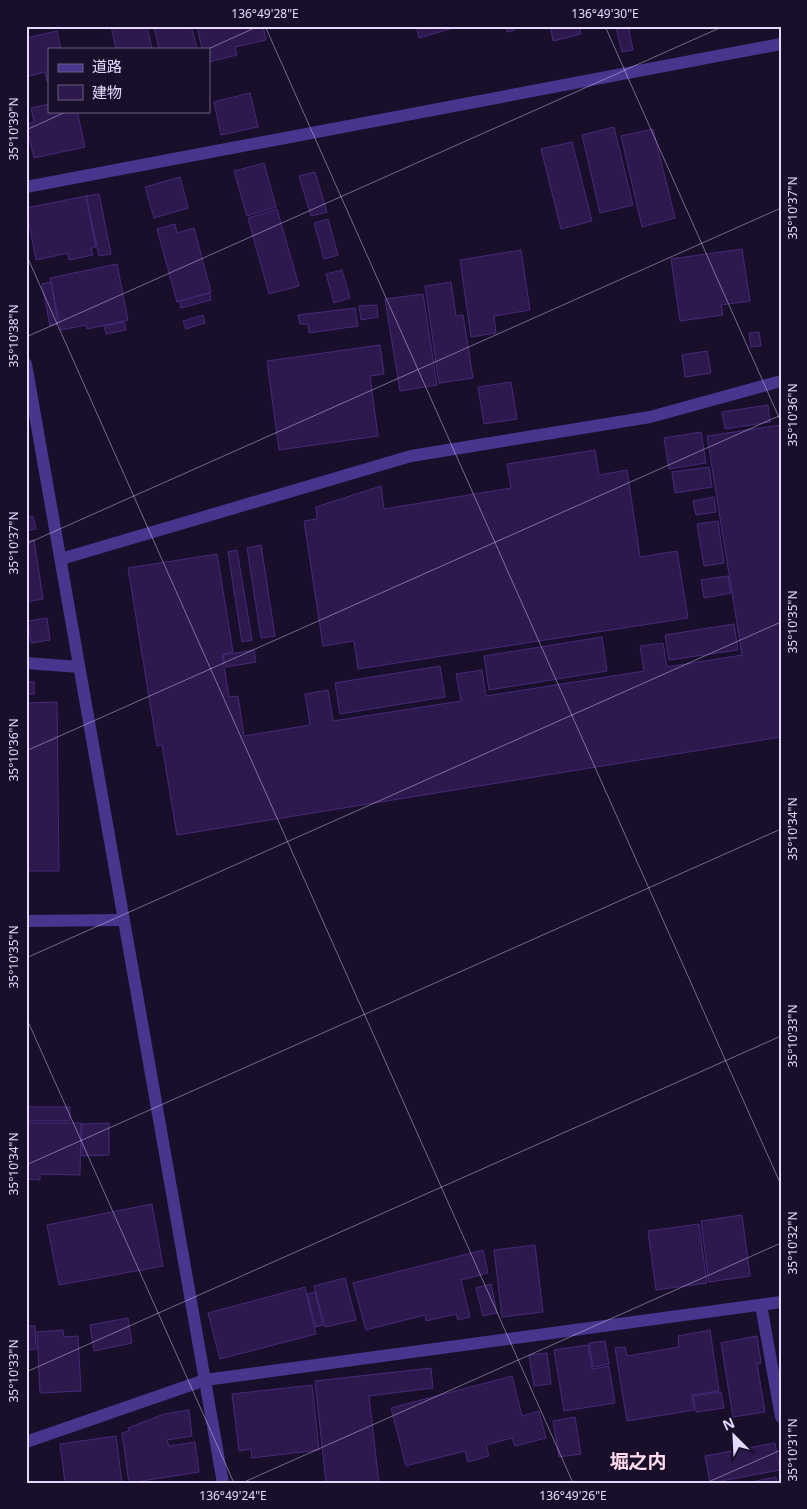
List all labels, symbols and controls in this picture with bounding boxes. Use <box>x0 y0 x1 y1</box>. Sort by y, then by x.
text: 136°49'28"E <box>231 5 299 22</box>
text: 136°49'30"E <box>571 5 639 22</box>
legend <box>48 48 210 112</box>
text: 道路 <box>92 56 122 76</box>
text: 建物 <box>92 82 122 102</box>
text: 35°10'39"N <box>5 97 22 161</box>
text: 35°10'37"N <box>784 176 801 240</box>
text: 35°10'38"N <box>5 304 22 368</box>
text: 35°10'36"N <box>784 383 801 447</box>
text: 35°10'37"N <box>5 511 22 575</box>
text: 35°10'35"N <box>784 590 801 654</box>
text: 35°10'36"N <box>5 718 22 782</box>
text: 35°10'34"N <box>784 797 801 861</box>
text: 35°10'35"N <box>5 925 22 989</box>
text: 35°10'33"N <box>784 1004 801 1068</box>
text: 35°10'34"N <box>5 1132 22 1196</box>
text: 35°10'32"N <box>784 1211 801 1275</box>
text: 35°10'33"N <box>5 1339 22 1403</box>
north arrow <box>710 1412 760 1462</box>
text: N <box>719 1413 738 1435</box>
text: 35°10'31"N <box>784 1418 801 1482</box>
district label: 堀之内 <box>609 1448 667 1474</box>
text: 136°49'24"E <box>199 1487 267 1504</box>
text: 136°49'26"E <box>539 1487 607 1504</box>

